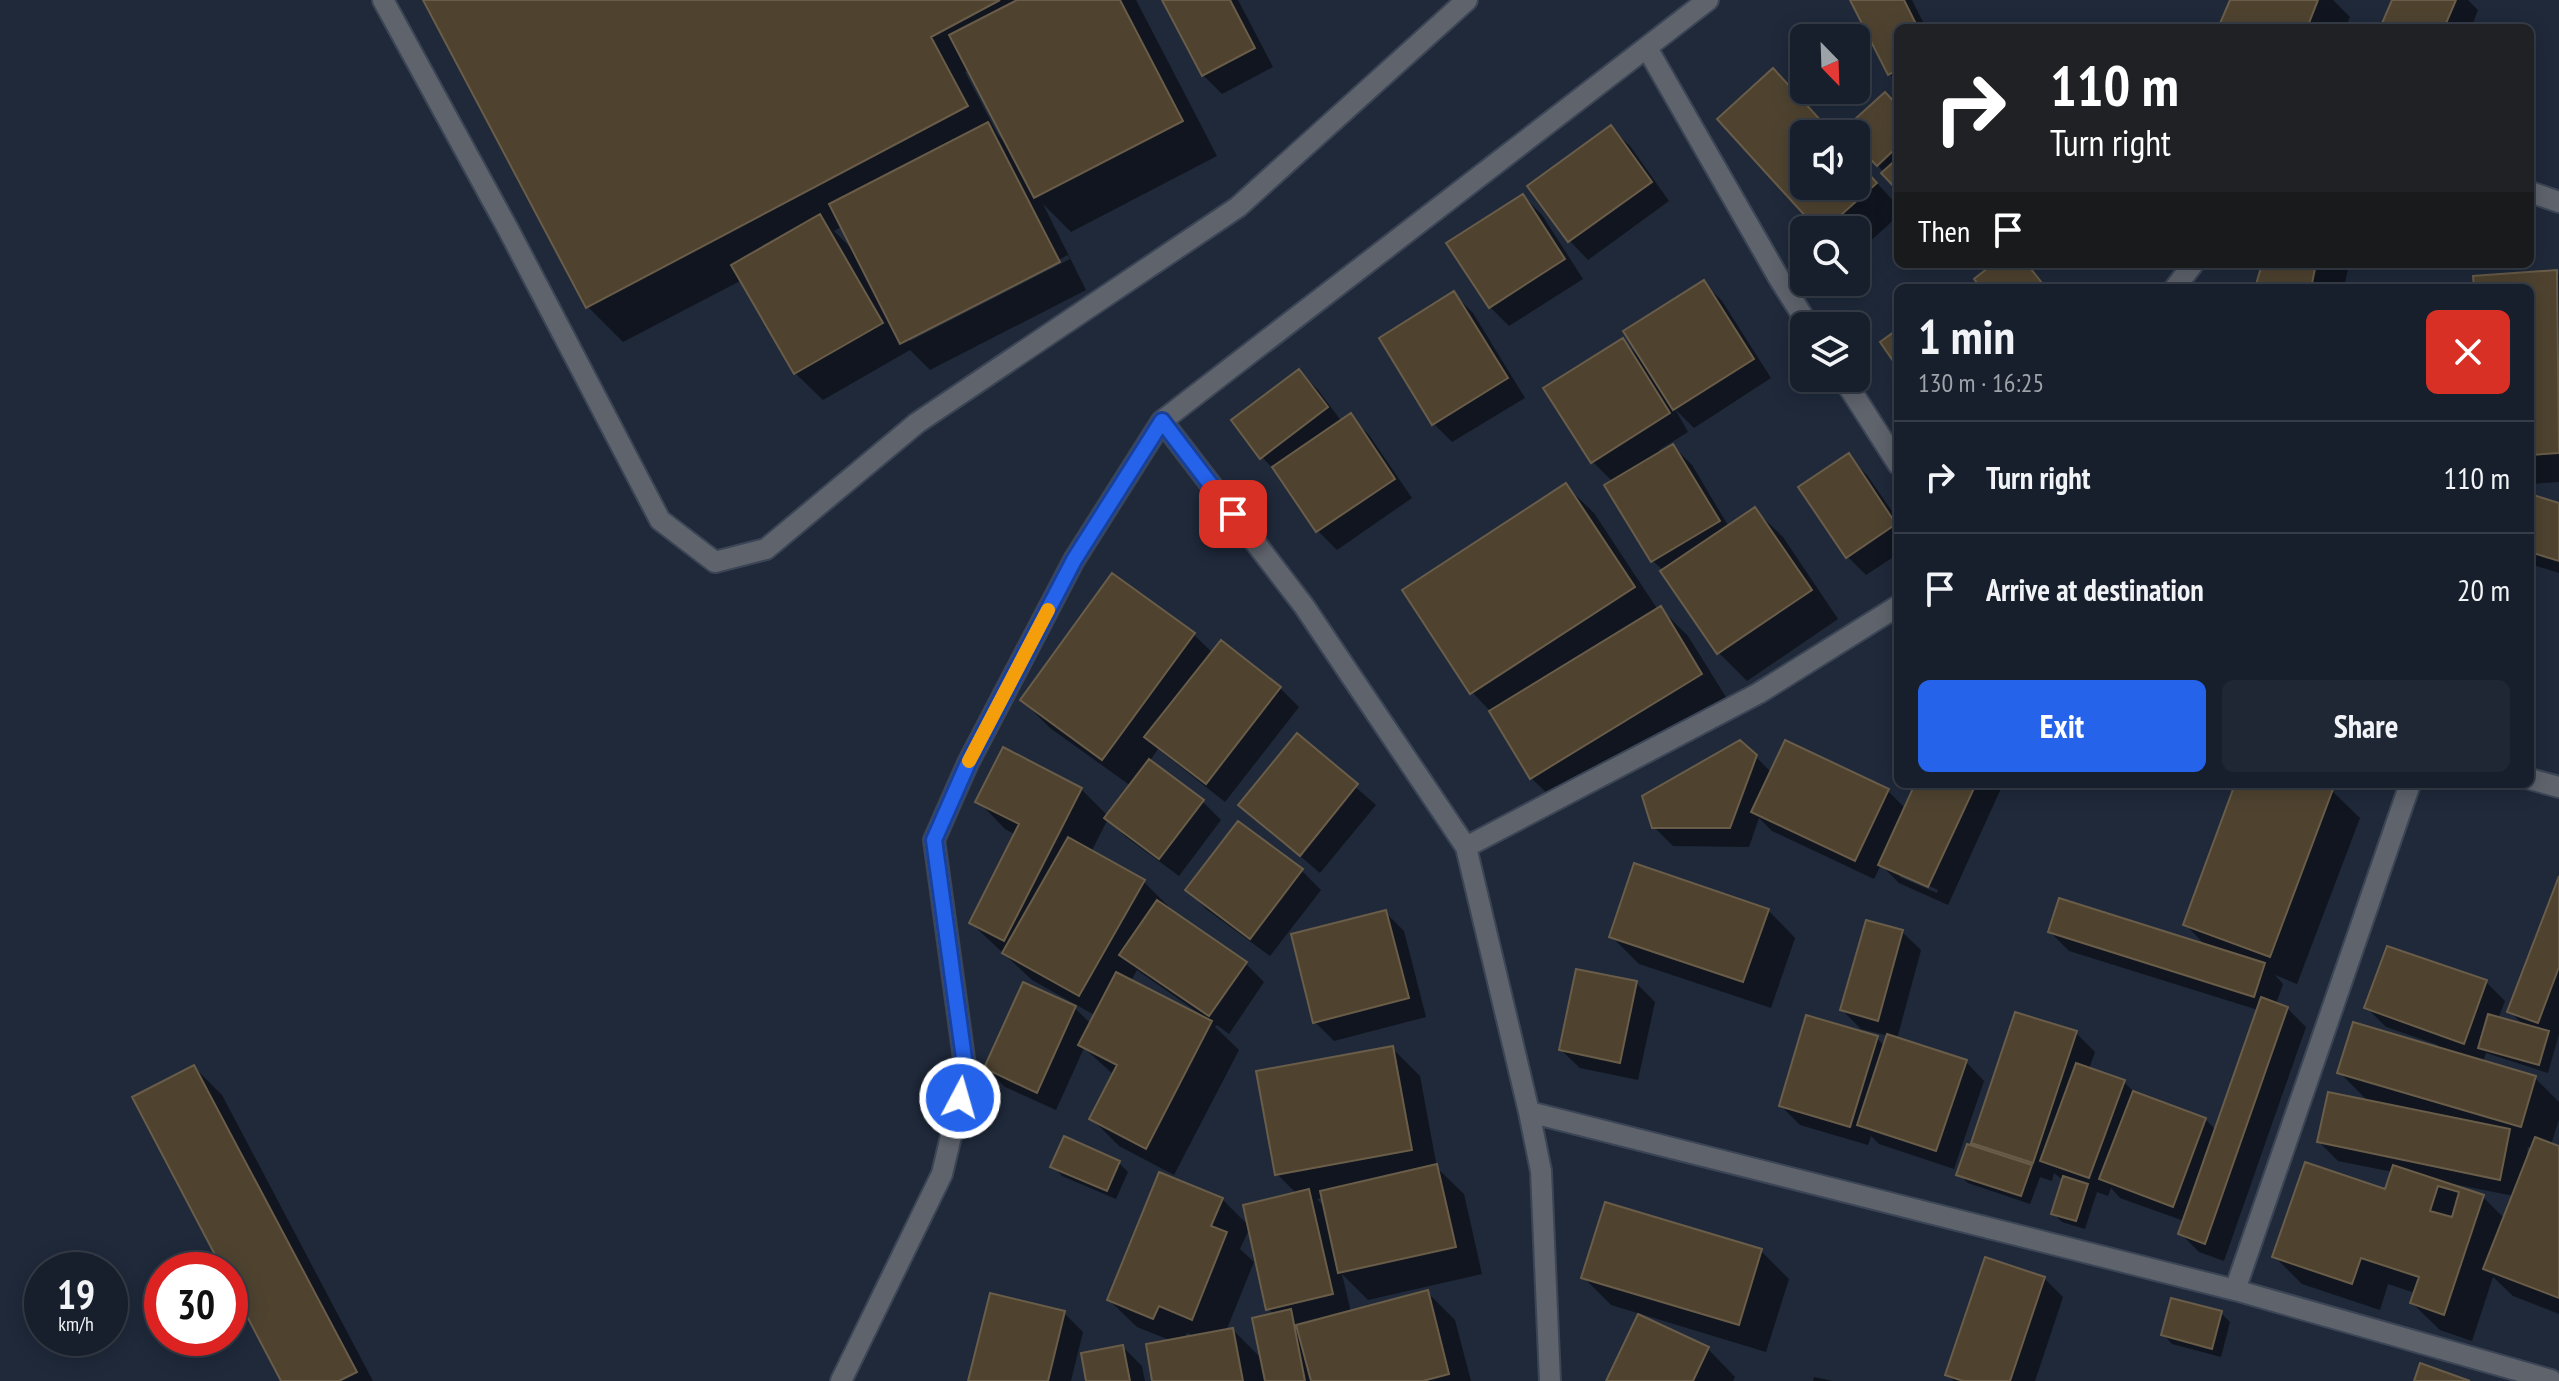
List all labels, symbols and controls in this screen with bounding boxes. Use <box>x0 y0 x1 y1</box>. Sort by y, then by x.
north arrow <box>1790 24 1870 104</box>
map controls <box>1790 24 1870 392</box>
text: 110 m <box>2050 49 2179 121</box>
icon: right <box>1918 56 2022 160</box>
text: Turn right <box>2050 119 2171 166</box>
button: sound <box>1790 120 1870 200</box>
icon: arrive <box>1986 208 2030 252</box>
text: Then <box>1918 211 1970 250</box>
button: search <box>1790 216 1870 296</box>
text: 1 min <box>1918 305 2015 367</box>
button: close <box>2426 310 2510 394</box>
button: layers <box>1790 312 1870 392</box>
text: 130 m · 16:25 <box>1918 366 2044 399</box>
icon: right <box>1918 455 1962 499</box>
text: Turn right <box>1986 458 2090 497</box>
text: 110 m <box>2444 458 2510 497</box>
pin <box>1199 480 1267 548</box>
icon: arrive <box>1211 492 1255 536</box>
icon: arrive <box>1918 567 1962 611</box>
text: Arrive at destination <box>1986 570 2204 609</box>
text: 20 m <box>2457 570 2510 609</box>
button: Exit <box>1918 680 2206 772</box>
button: Share <box>2222 680 2510 772</box>
position arrow <box>918 1056 1002 1140</box>
speed limit sign: 30 <box>144 1252 248 1356</box>
text: 19 <box>57 1268 95 1320</box>
text: km/h <box>58 1311 94 1337</box>

